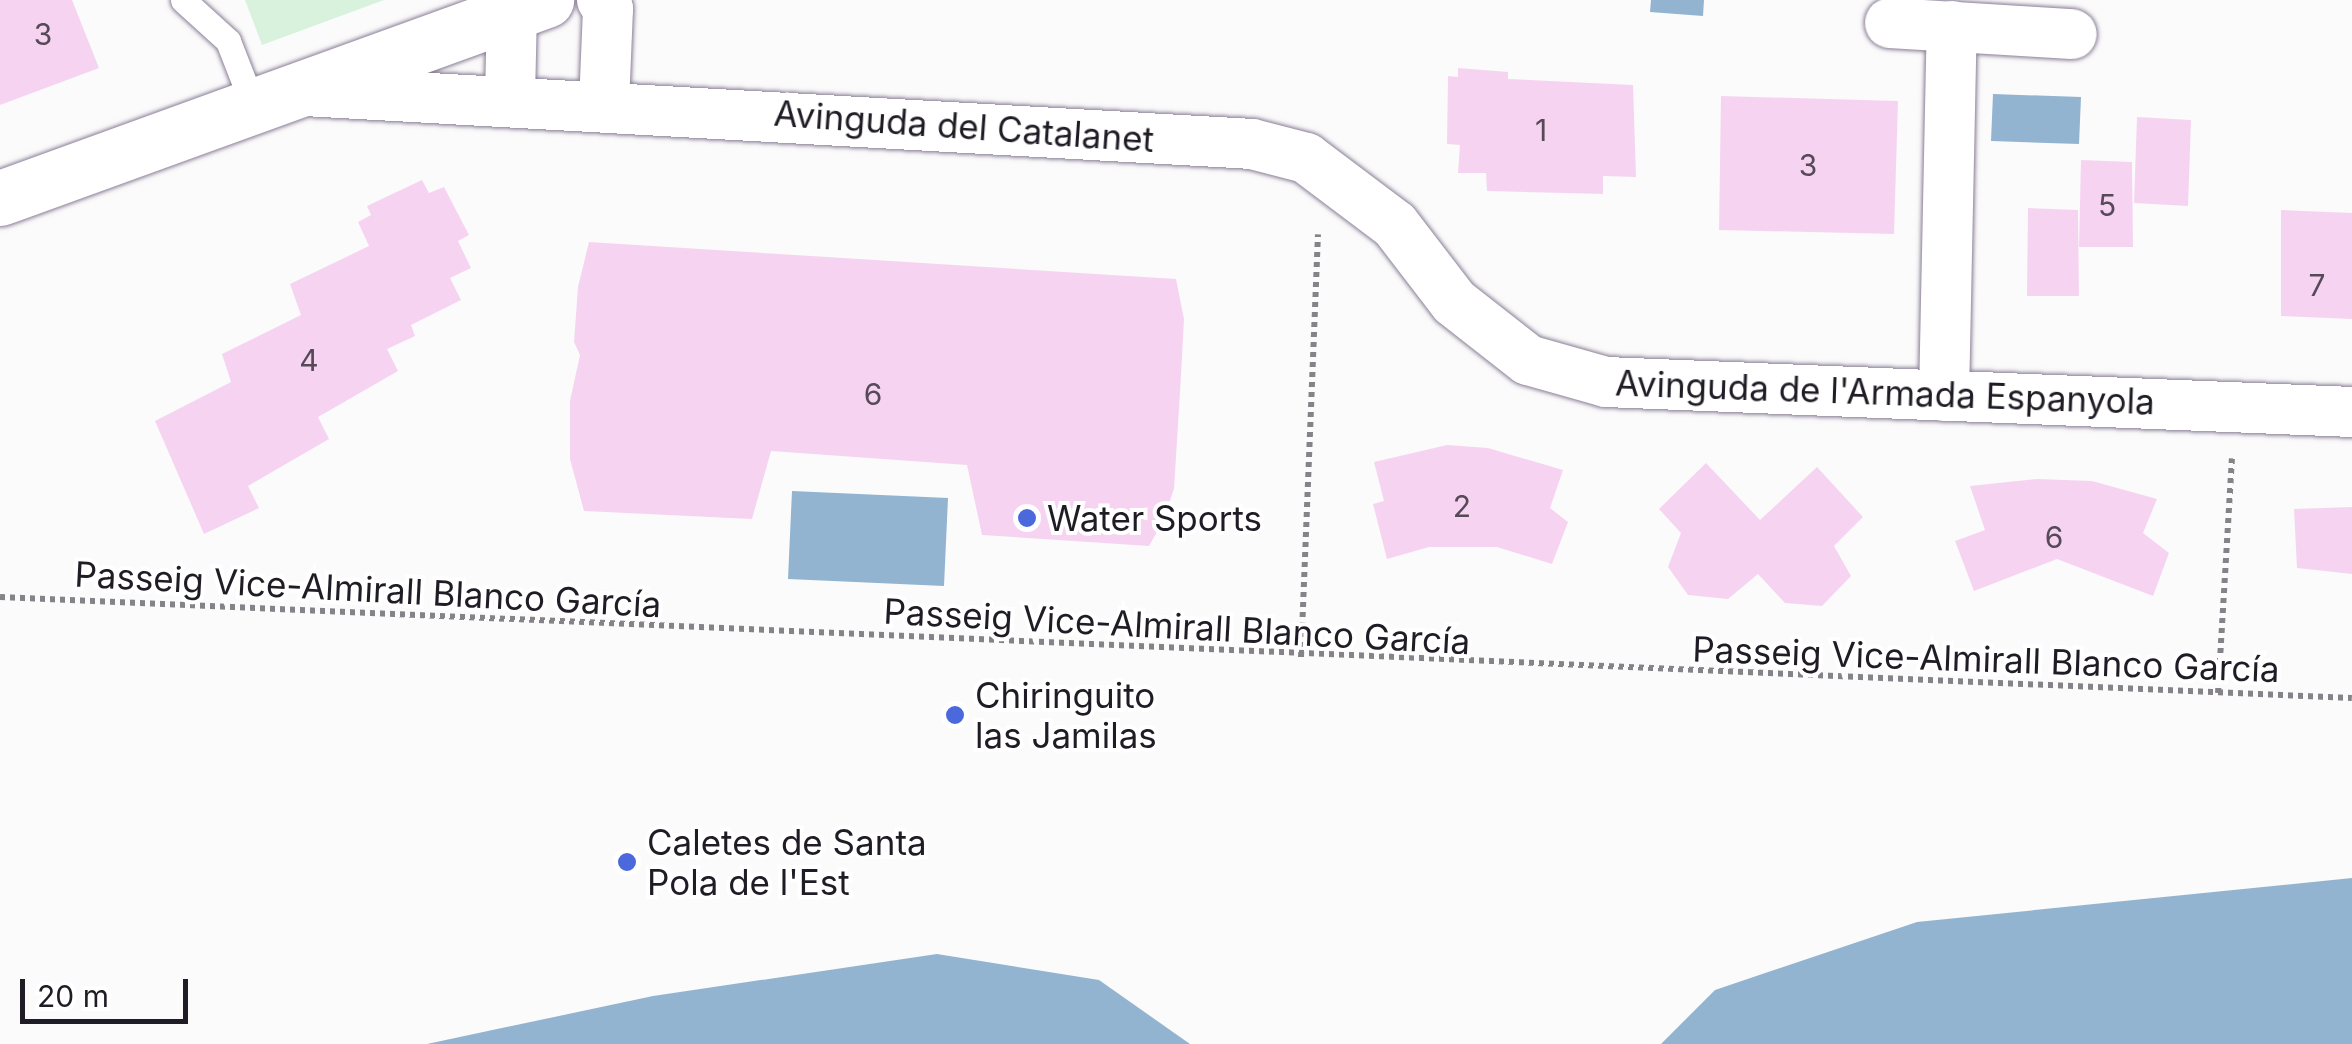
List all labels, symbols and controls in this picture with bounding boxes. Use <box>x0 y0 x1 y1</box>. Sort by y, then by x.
house number: 3 <box>34 16 52 52</box>
street label: Avinguda del Catalanet <box>772 92 1156 160</box>
house number: 1 <box>1535 112 1547 148</box>
house number: 3 <box>1799 147 1817 183</box>
house number: 5 <box>2098 187 2116 223</box>
house number: 7 <box>2309 267 2325 303</box>
house number: 4 <box>299 342 319 378</box>
street label: Avinguda de l'Armada Espanyola <box>1614 362 2156 422</box>
house number: 6 <box>864 376 882 412</box>
house number: 2 <box>1453 488 1471 524</box>
place label: Water Sports <box>1047 497 1262 539</box>
marker: Water Sports <box>1016 507 1038 529</box>
house number: 6 <box>2045 519 2063 555</box>
street label: Passeig Vice-Almirall Blanco García <box>74 553 662 625</box>
street label: Passeig Vice-Almirall Blanco García <box>883 590 1471 662</box>
street label: Passeig Vice-Almirall Blanco García <box>1692 628 2280 690</box>
place label: Chiringuito las Jamilas <box>975 674 1157 756</box>
marker: Chiringuito las Jamilas <box>944 704 966 726</box>
place label: Caletes de Santa Pola de l'Est <box>647 821 927 903</box>
marker: Caletes de Santa Pola de l'Est <box>616 851 638 873</box>
scale bar <box>25 959 192 1021</box>
text: 20 m <box>37 978 109 1014</box>

